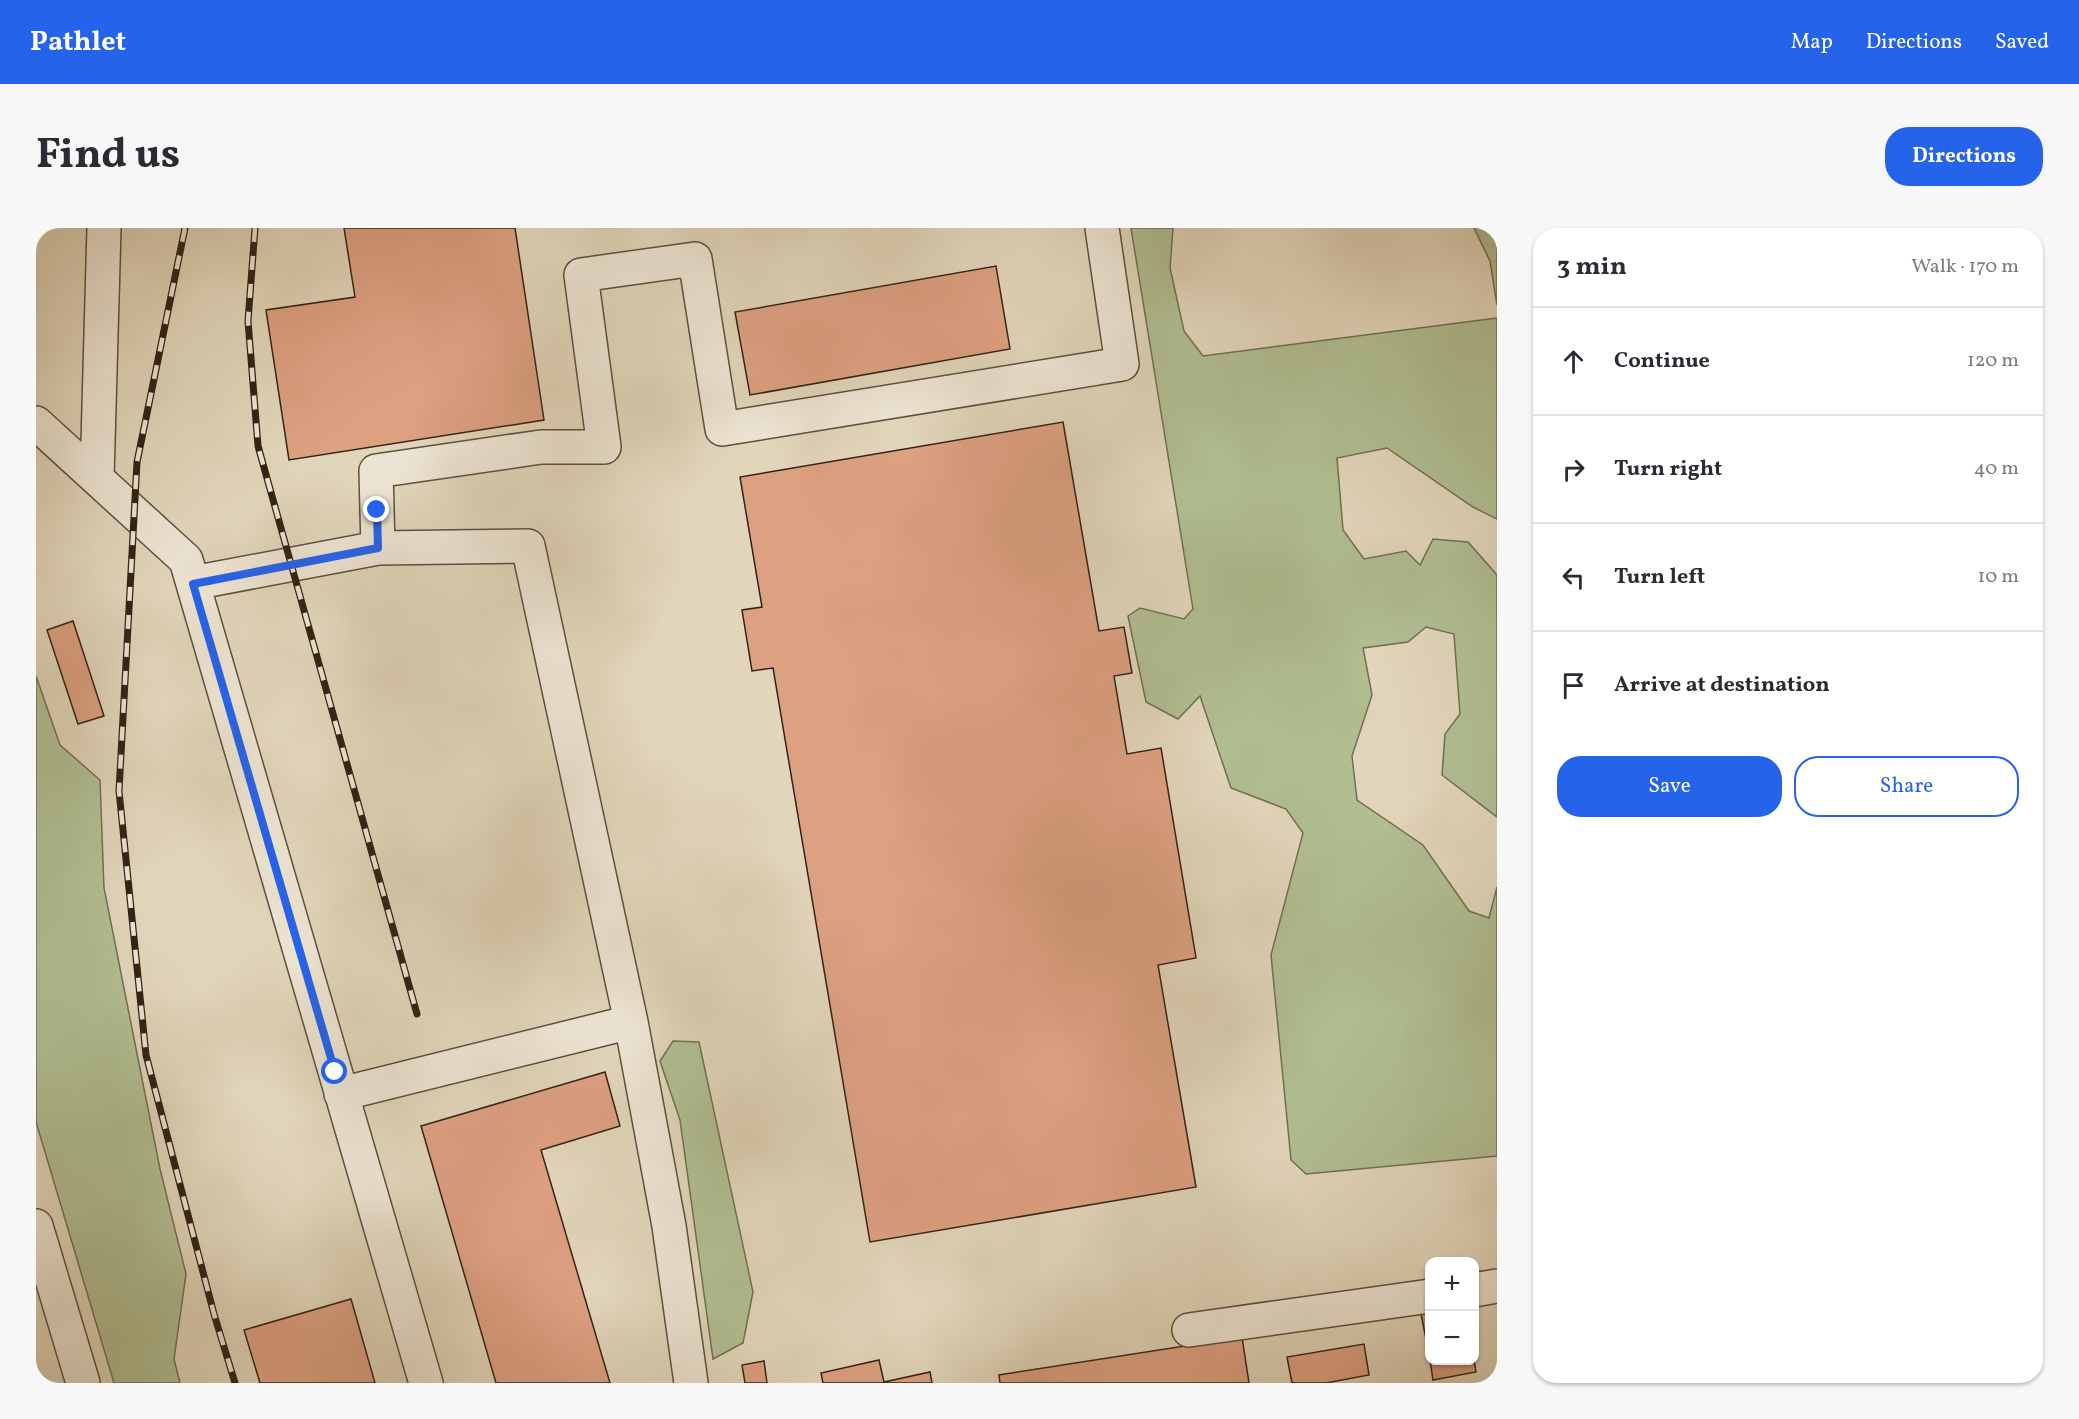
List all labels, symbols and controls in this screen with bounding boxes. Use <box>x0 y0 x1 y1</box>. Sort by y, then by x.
text: Pathlet <box>30 23 126 62</box>
text: Map <box>1791 28 1833 57</box>
text: Directions <box>1866 28 1962 57</box>
text: Saved <box>1995 28 2049 57</box>
text: Find us <box>36 127 180 186</box>
button: Directions <box>1885 127 2043 186</box>
text: 3 min <box>1557 249 1627 285</box>
text: Walk · 170 m <box>1911 253 2019 281</box>
icon: ahead <box>1557 345 1590 378</box>
text: Continue <box>1614 346 1710 377</box>
text: 120 m <box>1967 347 2019 375</box>
icon: right <box>1557 453 1590 486</box>
text: Turn right <box>1614 454 1722 485</box>
text: 40 m <box>1974 455 2019 483</box>
route end <box>363 496 389 522</box>
icon: left <box>1557 561 1590 594</box>
text: Turn left <box>1614 562 1705 593</box>
text: 10 m <box>1978 563 2019 591</box>
icon: arrive <box>1557 669 1590 702</box>
text: Arrive at destination <box>1614 670 1830 701</box>
button: Save <box>1557 756 1782 817</box>
button: Share <box>1794 756 2019 817</box>
route start <box>321 1058 347 1084</box>
map controls <box>1425 1257 1479 1365</box>
button: + <box>1425 1257 1479 1311</box>
button: − <box>1425 1311 1479 1365</box>

